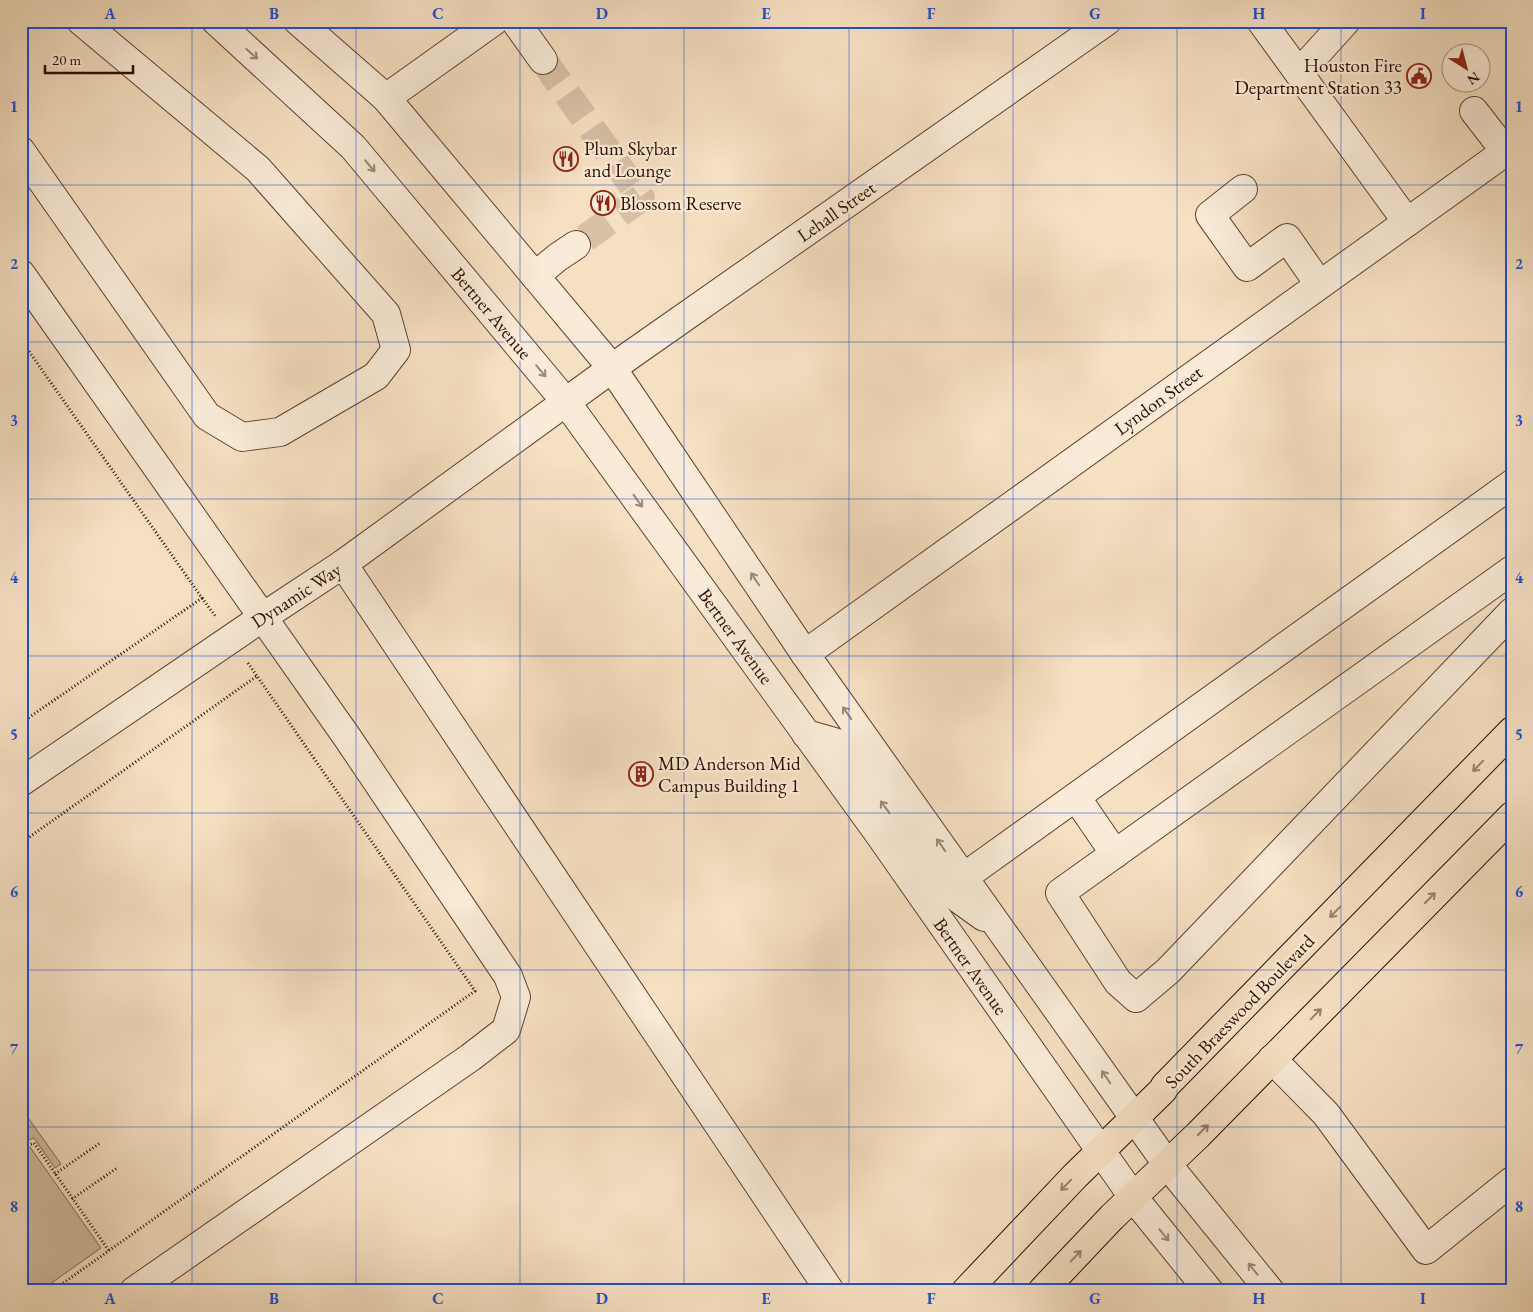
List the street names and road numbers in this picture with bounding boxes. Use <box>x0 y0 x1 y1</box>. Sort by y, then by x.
street label: Lehall Street <box>792 175 881 248</box>
street label: Bertner Avenue <box>446 262 538 365</box>
street label: Lyndon Street <box>1109 360 1207 441</box>
street label: Dynamic Way <box>247 557 347 634</box>
street label: Bertner Avenue <box>692 583 779 689</box>
street label: Bertner Avenue <box>928 913 1013 1020</box>
street label: South Braeswood Boulevard <box>1159 929 1320 1094</box>

